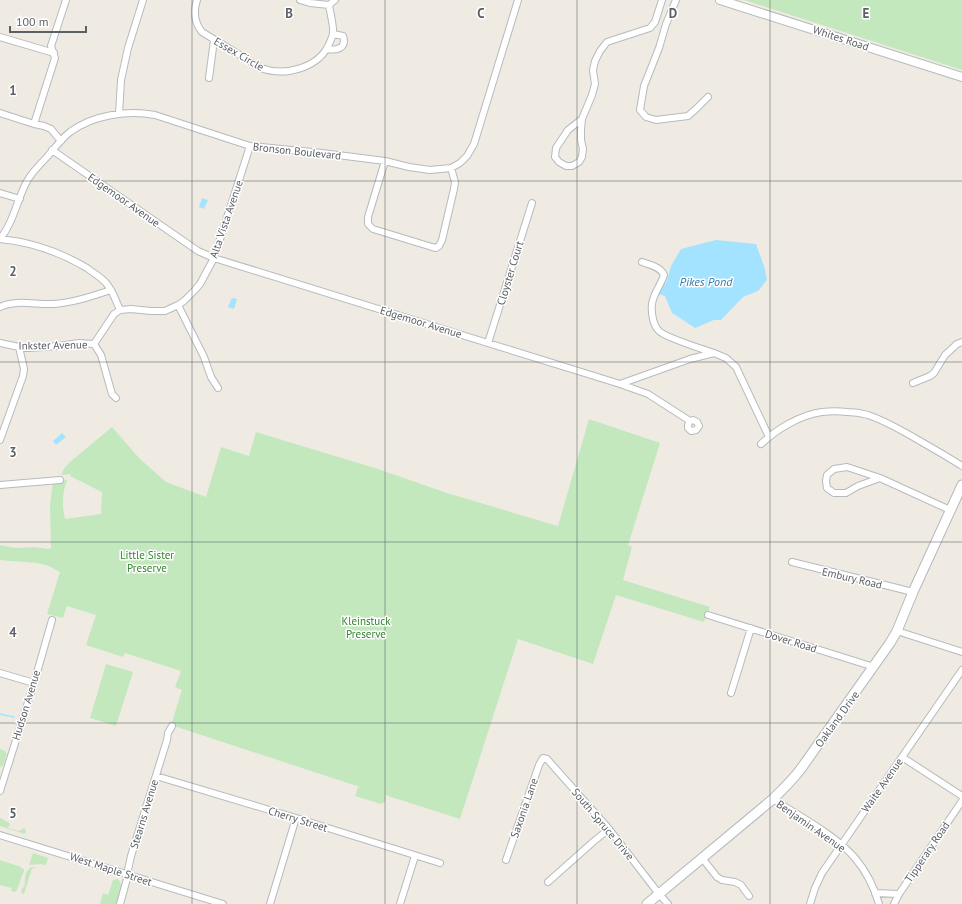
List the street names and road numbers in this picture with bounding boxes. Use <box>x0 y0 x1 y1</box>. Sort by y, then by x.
street label: Whites Road <box>811 22 871 54</box>
street label: Essex Circle <box>211 34 267 74</box>
street label: Bronson Boulevard <box>252 139 342 163</box>
street label: Edgemoor Avenue <box>85 170 163 230</box>
street label: Alta Vista Avenue <box>206 178 246 260</box>
street label: Cloyster Court <box>494 239 526 307</box>
street label: Edgemoor Avenue <box>378 303 464 341</box>
street label: Inkster Avenue <box>18 337 88 353</box>
street label: Embury Road <box>821 564 884 592</box>
street label: Dover Road <box>763 626 819 656</box>
street label: Hudson Avenue <box>9 668 43 742</box>
street label: Oakland Drive <box>812 688 862 750</box>
street label: Waite Avenue <box>858 755 906 815</box>
street label: Saxonia Lane <box>507 776 541 840</box>
street label: Stearns Avenue <box>127 777 161 850</box>
street label: South Spruce Drive <box>569 785 637 863</box>
street label: Benjamin Avenue <box>774 797 849 855</box>
street label: Cherry Street <box>267 803 330 835</box>
street label: Tipperary Road <box>902 819 953 885</box>
street label: West Maple Street <box>68 849 154 889</box>

